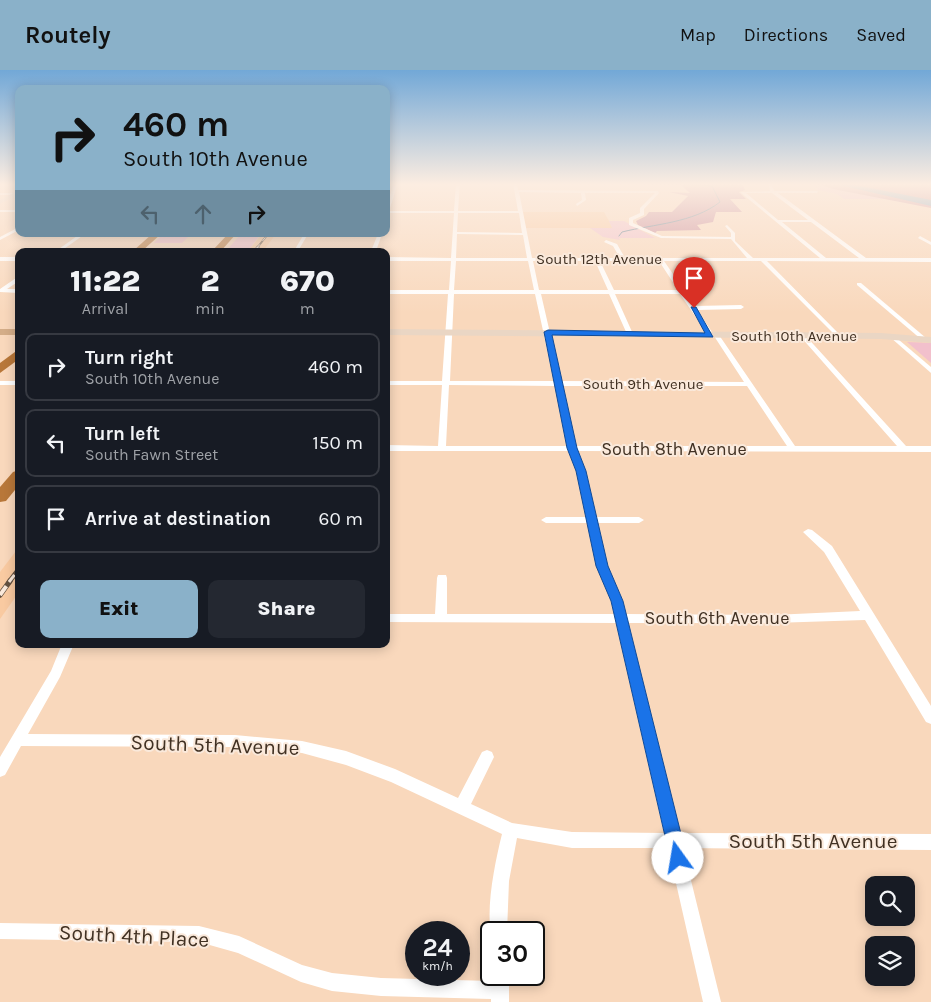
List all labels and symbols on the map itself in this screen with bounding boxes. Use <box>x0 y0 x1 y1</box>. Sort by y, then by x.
street label: South 12th Avenue <box>536 250 662 268</box>
pin <box>673 257 715 308</box>
street label: South 10th Avenue <box>731 327 857 345</box>
street label: South 9th Avenue <box>583 375 703 393</box>
street label: South 8th Avenue <box>601 438 747 460</box>
street label: South 6th Avenue <box>645 607 789 629</box>
street label: South 5th Avenue <box>130 730 300 760</box>
street label: South 5th Avenue <box>729 829 897 853</box>
position arrow <box>651 831 703 883</box>
street label: South 4th Place <box>58 920 210 952</box>
speed limit sign: 30 <box>480 921 545 986</box>

